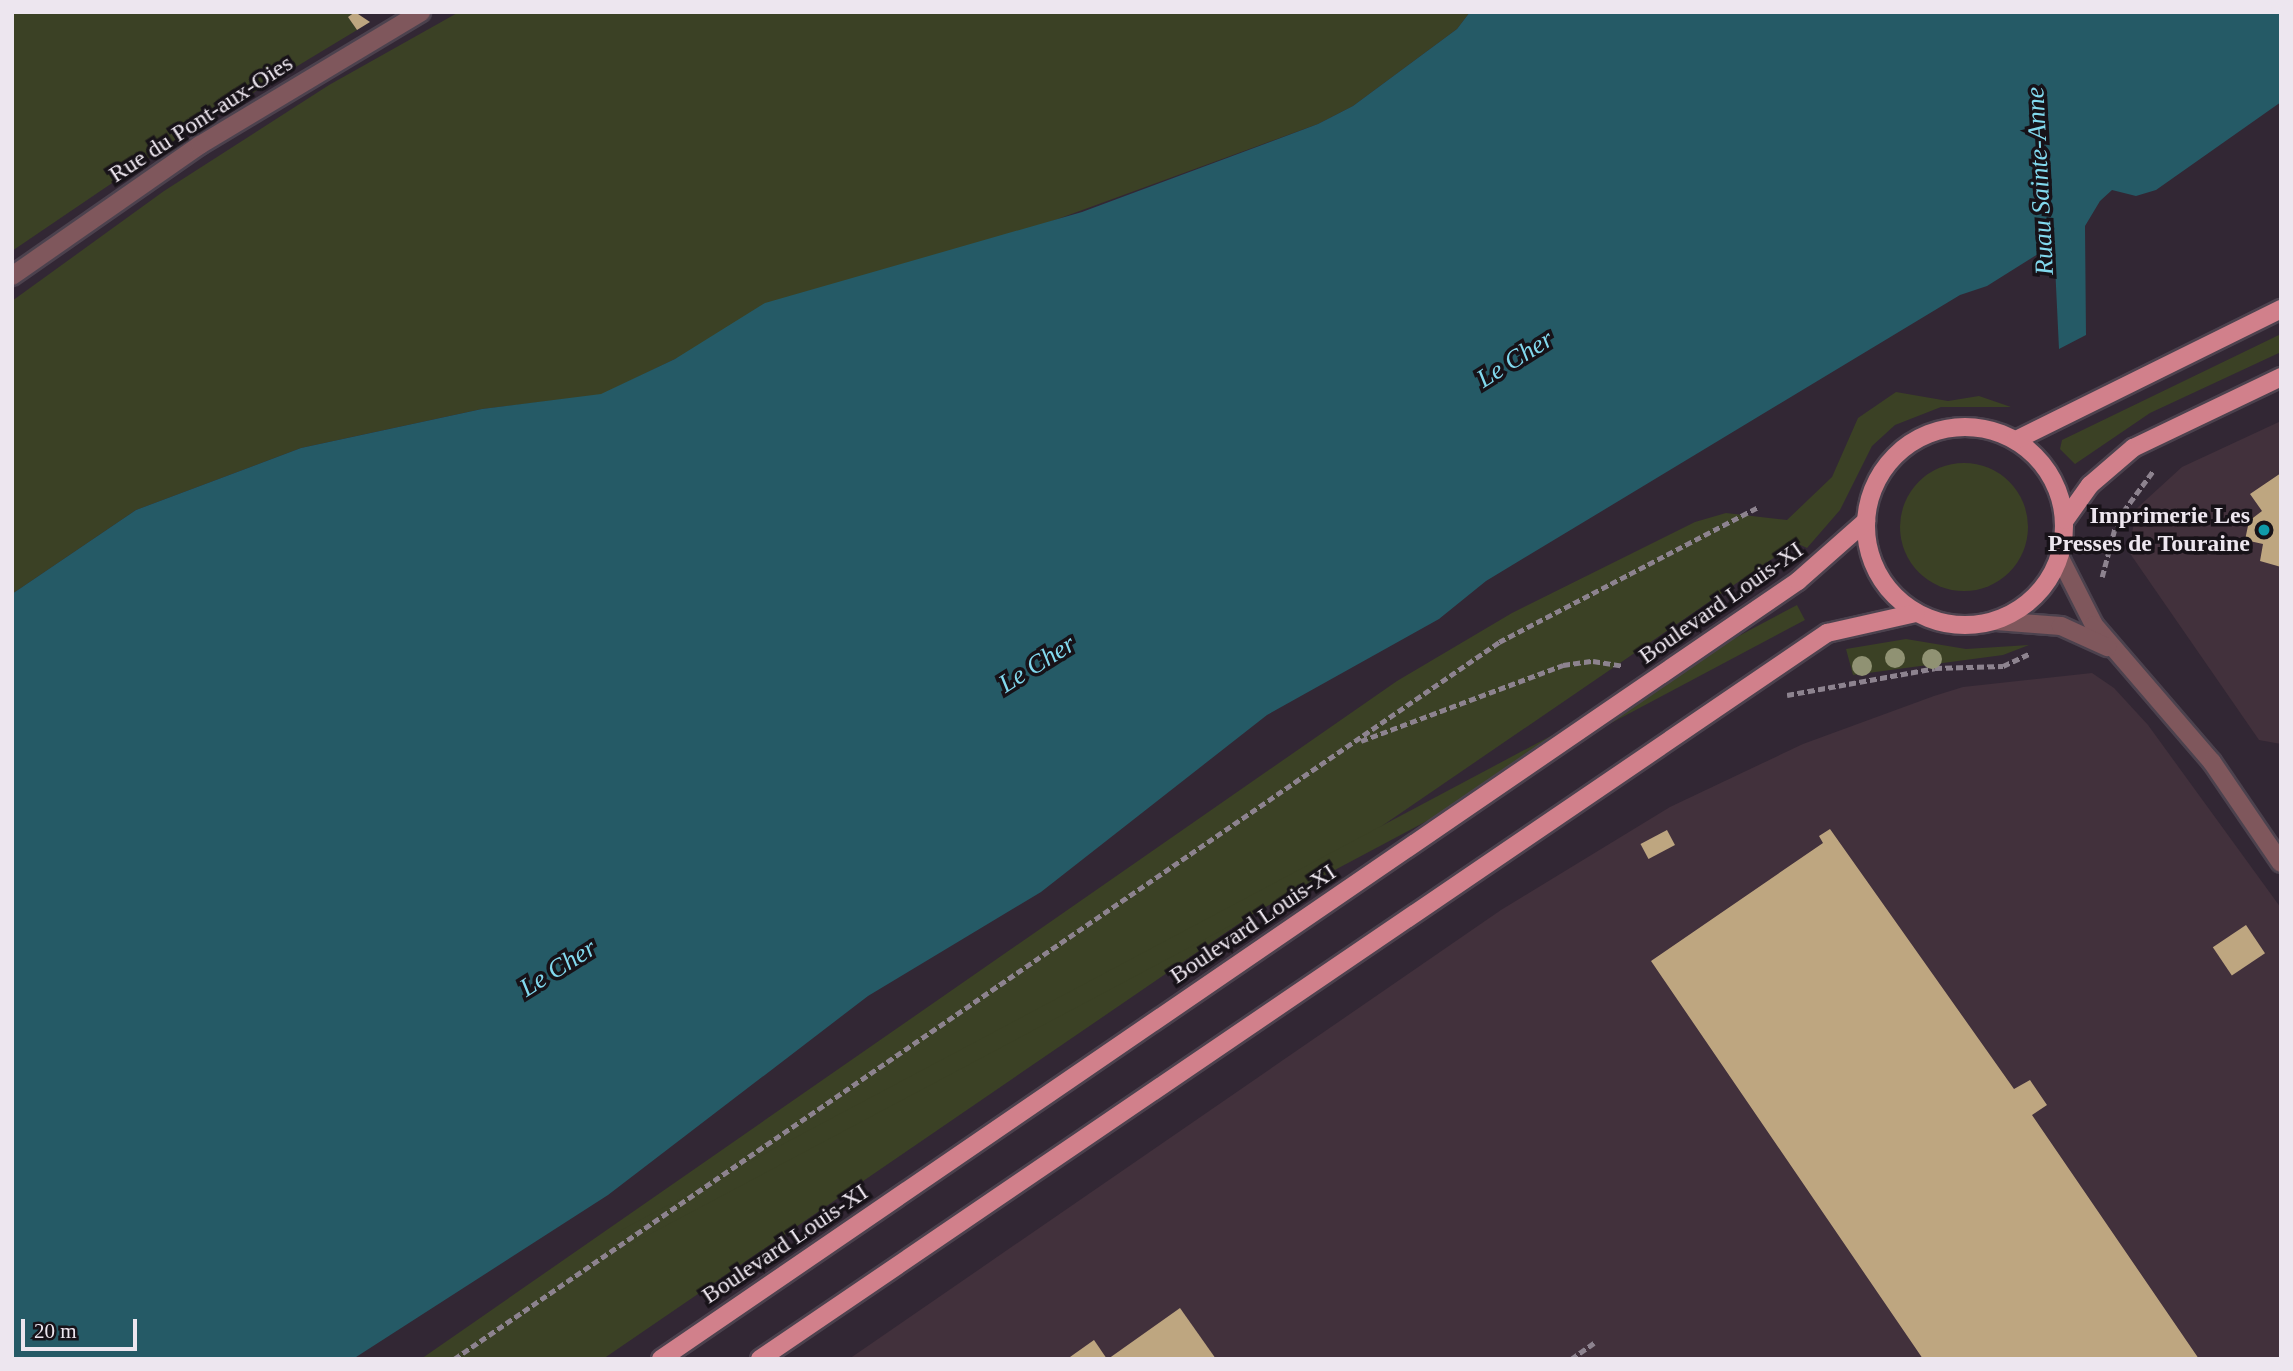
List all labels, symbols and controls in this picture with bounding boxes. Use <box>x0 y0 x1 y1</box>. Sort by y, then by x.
street label: Rue du Pont-aux-Oies <box>104 49 298 189</box>
water label: Ruau Sainte-Anne <box>2019 86 2061 276</box>
water label: Le Cher <box>1471 323 1559 395</box>
place label: Imprimerie Les Presses de Touraine <box>2047 502 2250 558</box>
marker: Imprimerie Les Presses de Touraine <box>2256 522 2272 538</box>
street label: Boulevard Louis-XI <box>1633 536 1809 670</box>
water label: Le Cher <box>993 628 1081 700</box>
street label: Boulevard Louis-XI <box>1165 858 1341 990</box>
water label: Le Cher <box>514 932 602 1004</box>
street label: Boulevard Louis-XI <box>697 1178 873 1310</box>
scale bar <box>24 1304 140 1348</box>
text: 20 m <box>34 1319 77 1343</box>

